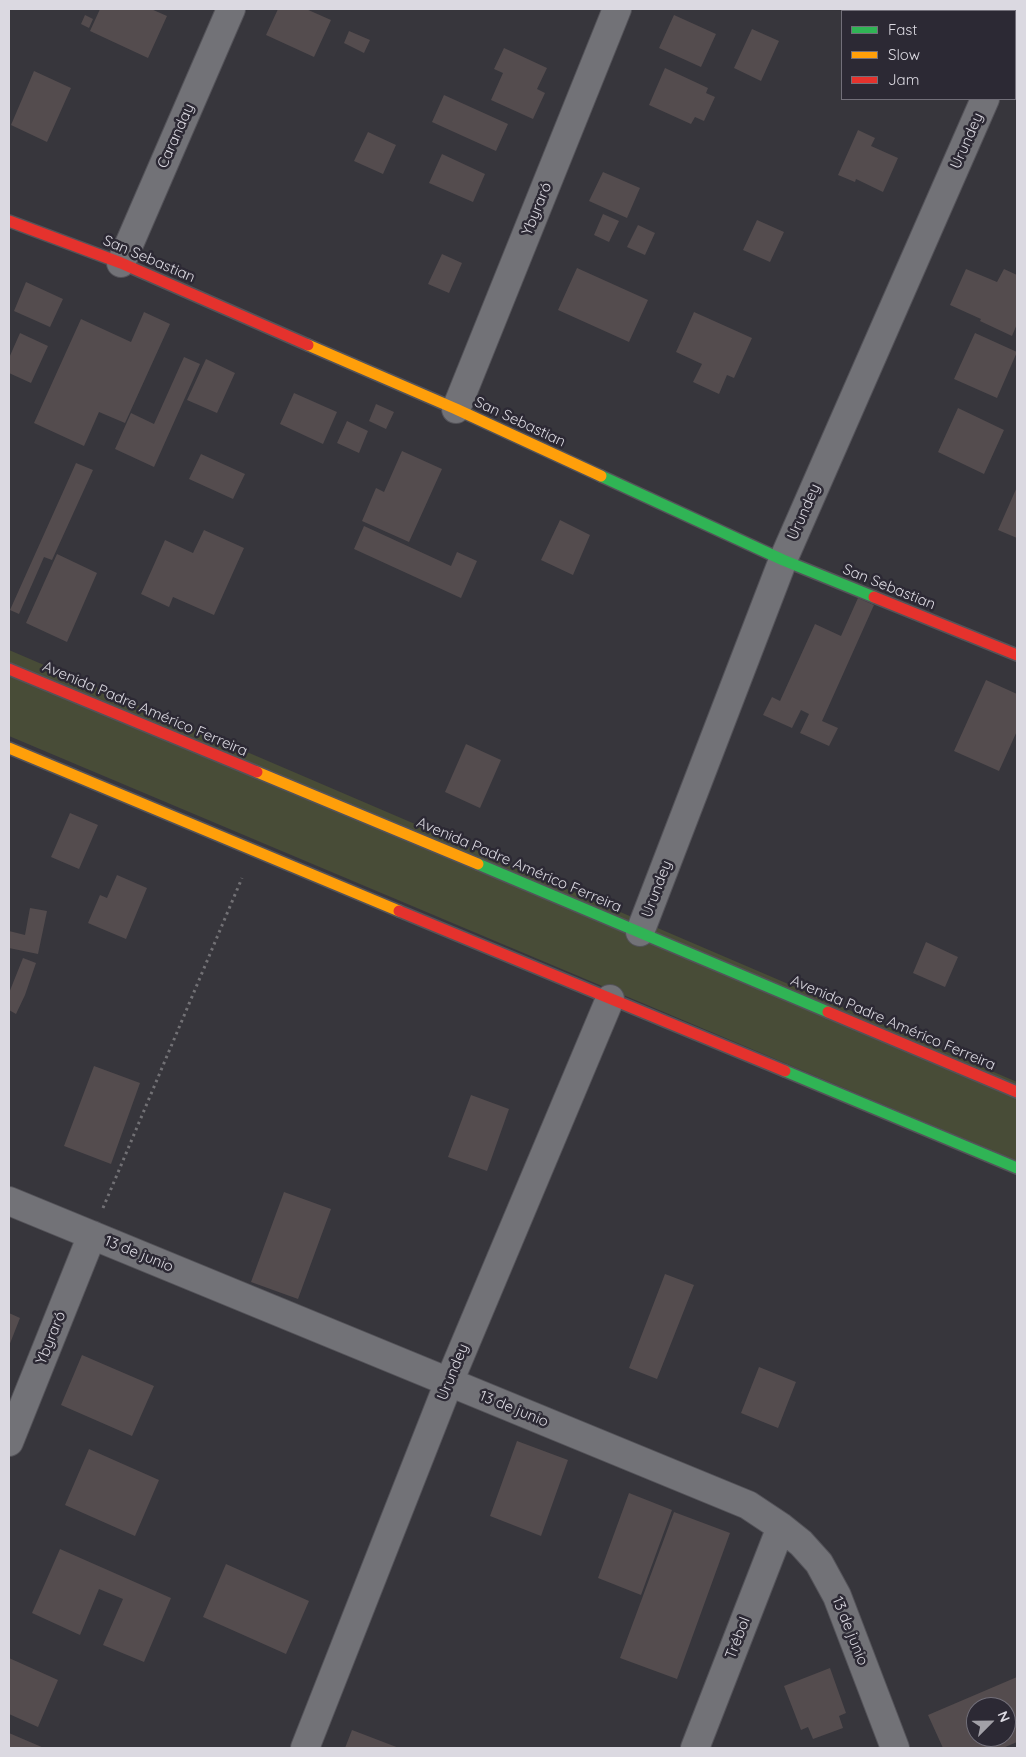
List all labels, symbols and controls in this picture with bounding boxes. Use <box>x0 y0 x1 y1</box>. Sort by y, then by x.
legend <box>841 10 1016 100</box>
text: Fast <box>888 20 917 39</box>
text: Slow <box>888 45 920 64</box>
text: Jam <box>888 70 919 89</box>
street label: Caranday <box>154 101 198 171</box>
street label: Urundey <box>947 110 987 172</box>
street label: Ybyraró <box>518 180 556 238</box>
street label: San Sebastian <box>100 231 198 287</box>
street label: San Sebastian <box>472 393 568 451</box>
street label: Urundey <box>784 481 824 543</box>
street label: San Sebastian <box>840 560 938 614</box>
street label: Avenida Padre Américo Ferreira <box>40 658 250 760</box>
street label: Avenida Padre Américo Ferreira <box>414 814 624 916</box>
street label: Urundey <box>638 858 676 920</box>
street label: Avenida Padre Américo Ferreira <box>788 972 998 1074</box>
street label: 13 de junio <box>102 1232 176 1276</box>
street label: Ybyraró <box>32 1309 70 1367</box>
street label: Urundey <box>433 1341 473 1403</box>
street label: 13 de junio <box>477 1387 551 1431</box>
street label: 13 de junio <box>828 1594 872 1668</box>
street label: Trébol <box>722 1614 754 1662</box>
north arrow <box>966 1697 1016 1747</box>
text: N <box>994 1708 1014 1725</box>

